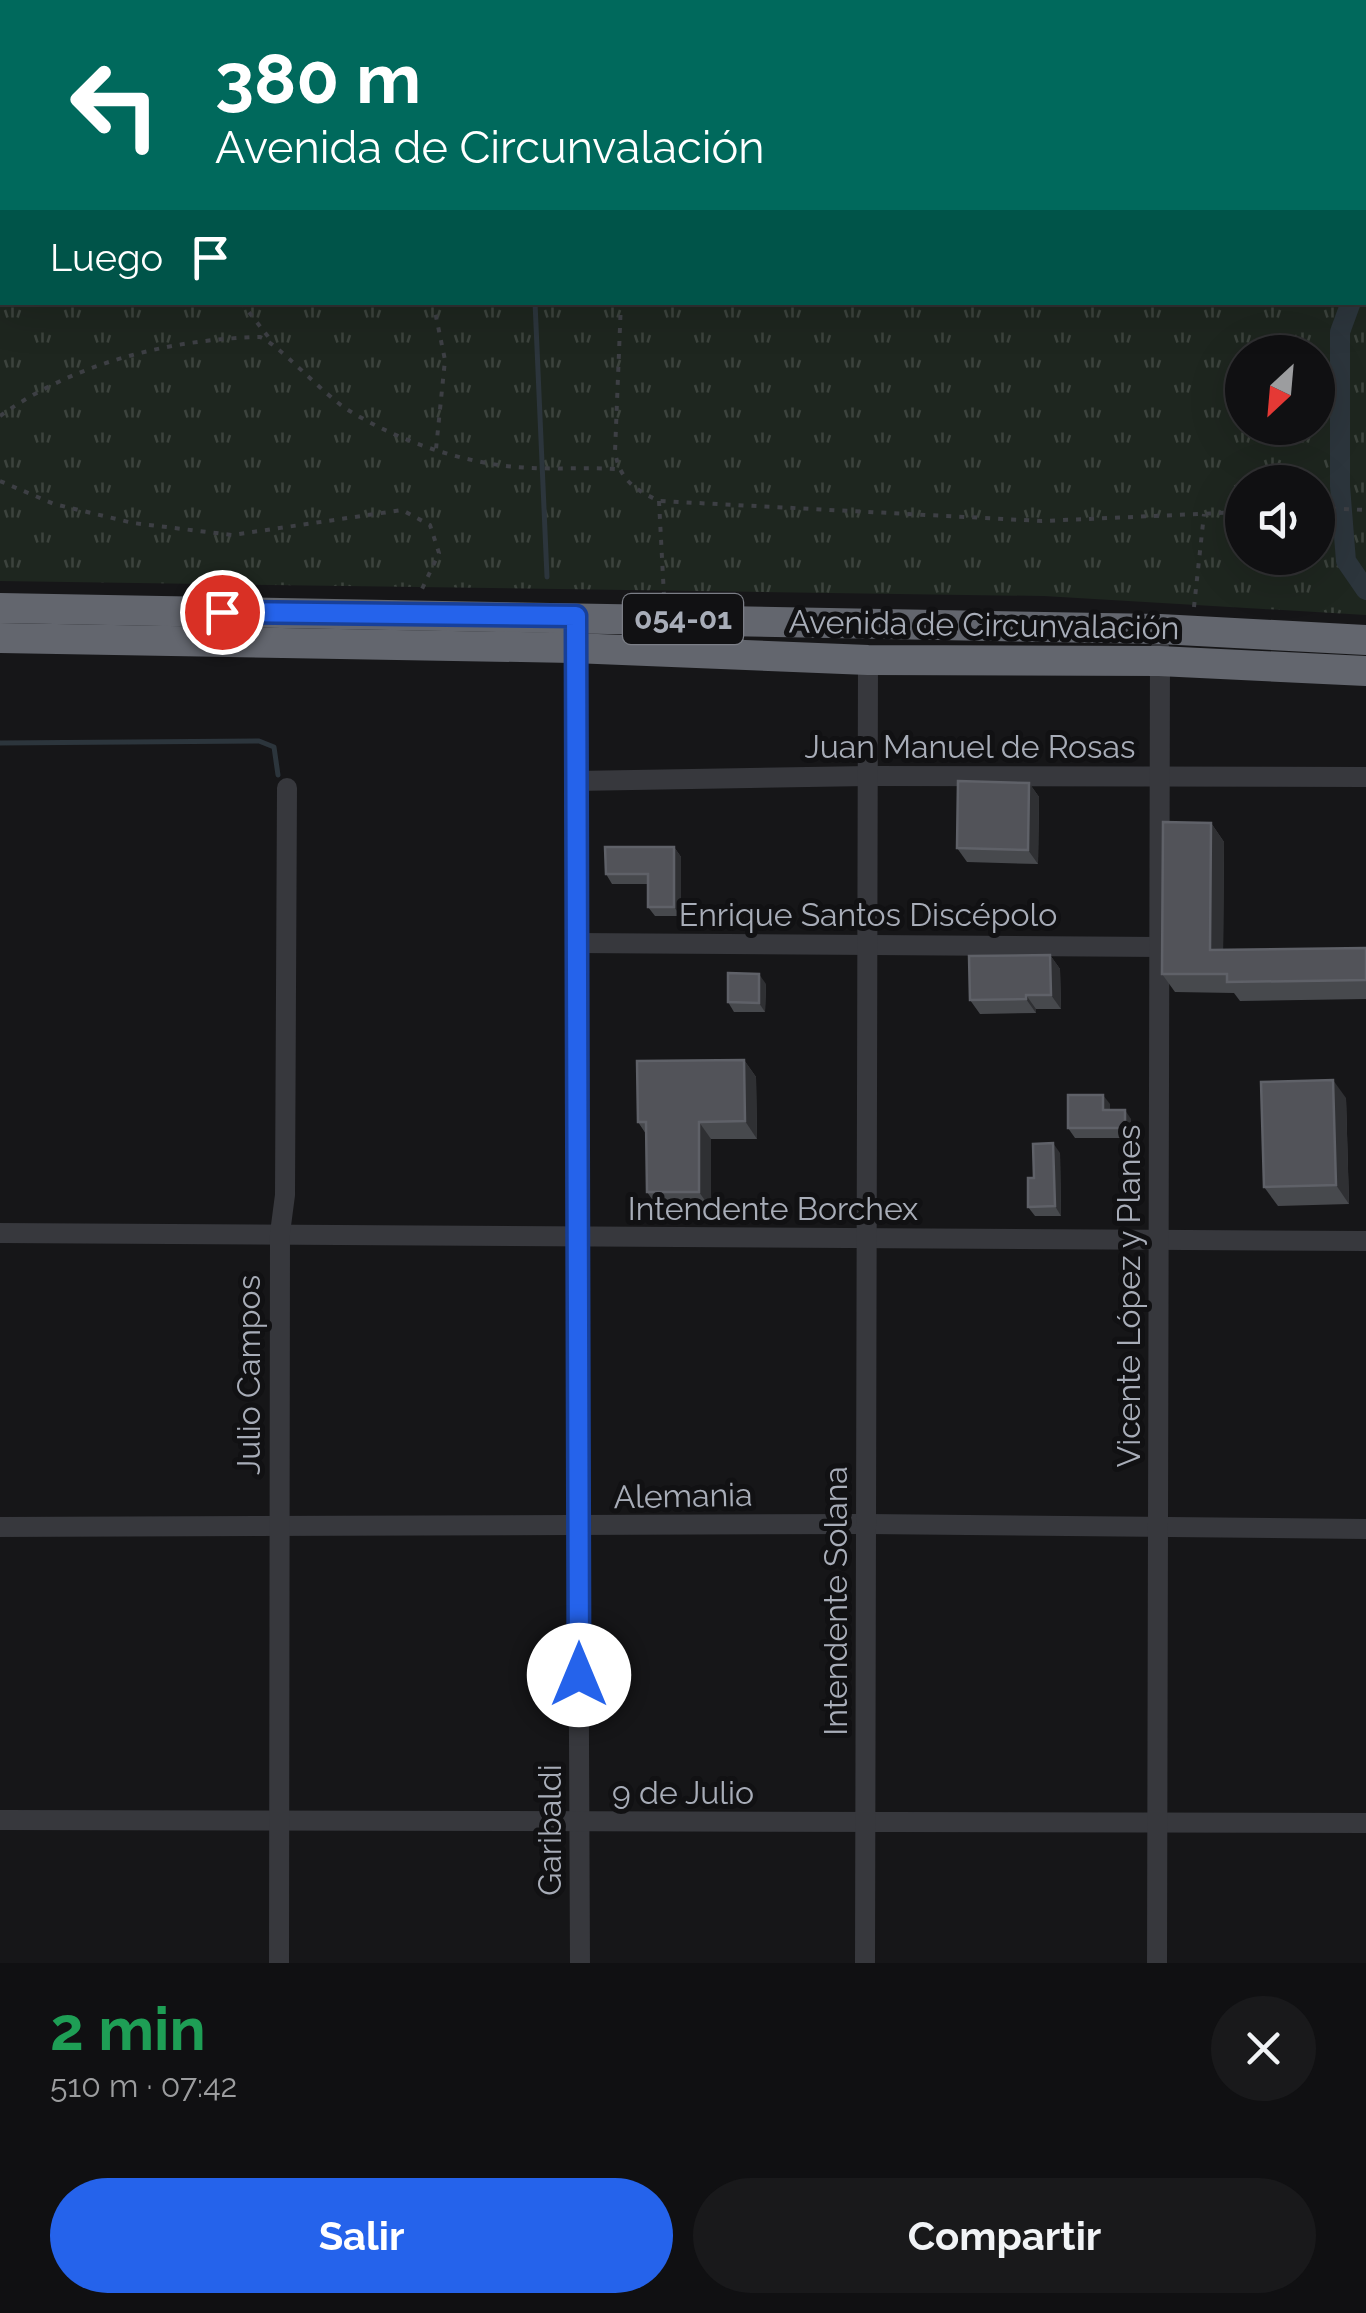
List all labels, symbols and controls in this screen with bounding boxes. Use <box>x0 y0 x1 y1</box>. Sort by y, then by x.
text: 380 m <box>215 37 421 119</box>
icon: left <box>50 40 180 170</box>
text: Avenida de Circunvalación <box>215 121 765 174</box>
icon: arrive <box>183 230 238 285</box>
text: Luego <box>50 235 163 280</box>
north arrow <box>1225 335 1335 445</box>
map controls <box>1225 335 1335 575</box>
button: sound <box>1225 465 1335 575</box>
pin <box>180 570 265 655</box>
icon: arrive <box>195 585 250 640</box>
road number: 054-01 <box>623 594 743 644</box>
street label: Avenida de Circunvalación <box>788 603 1180 646</box>
street label: Juan Manuel de Rosas <box>805 728 1135 765</box>
street label: Enrique Santos Discépolo <box>679 896 1057 933</box>
street label: Vicente López y Planes <box>1110 1124 1147 1468</box>
street label: Intendente Borchex <box>628 1190 918 1227</box>
street label: Julio Campos <box>230 1275 267 1475</box>
street label: Intendente Solana <box>817 1466 854 1736</box>
street label: Alemania <box>613 1476 753 1515</box>
position arrow <box>527 1623 631 1727</box>
street label: Garibaldi <box>531 1764 568 1896</box>
street label: 9 de Julio <box>612 1774 754 1811</box>
text: 2 min <box>50 1994 206 2064</box>
button: close <box>1211 1996 1316 2101</box>
text: 510 m · 07:42 <box>50 2067 237 2104</box>
button: Salir <box>50 2178 673 2293</box>
button: Compartir <box>693 2178 1316 2293</box>

